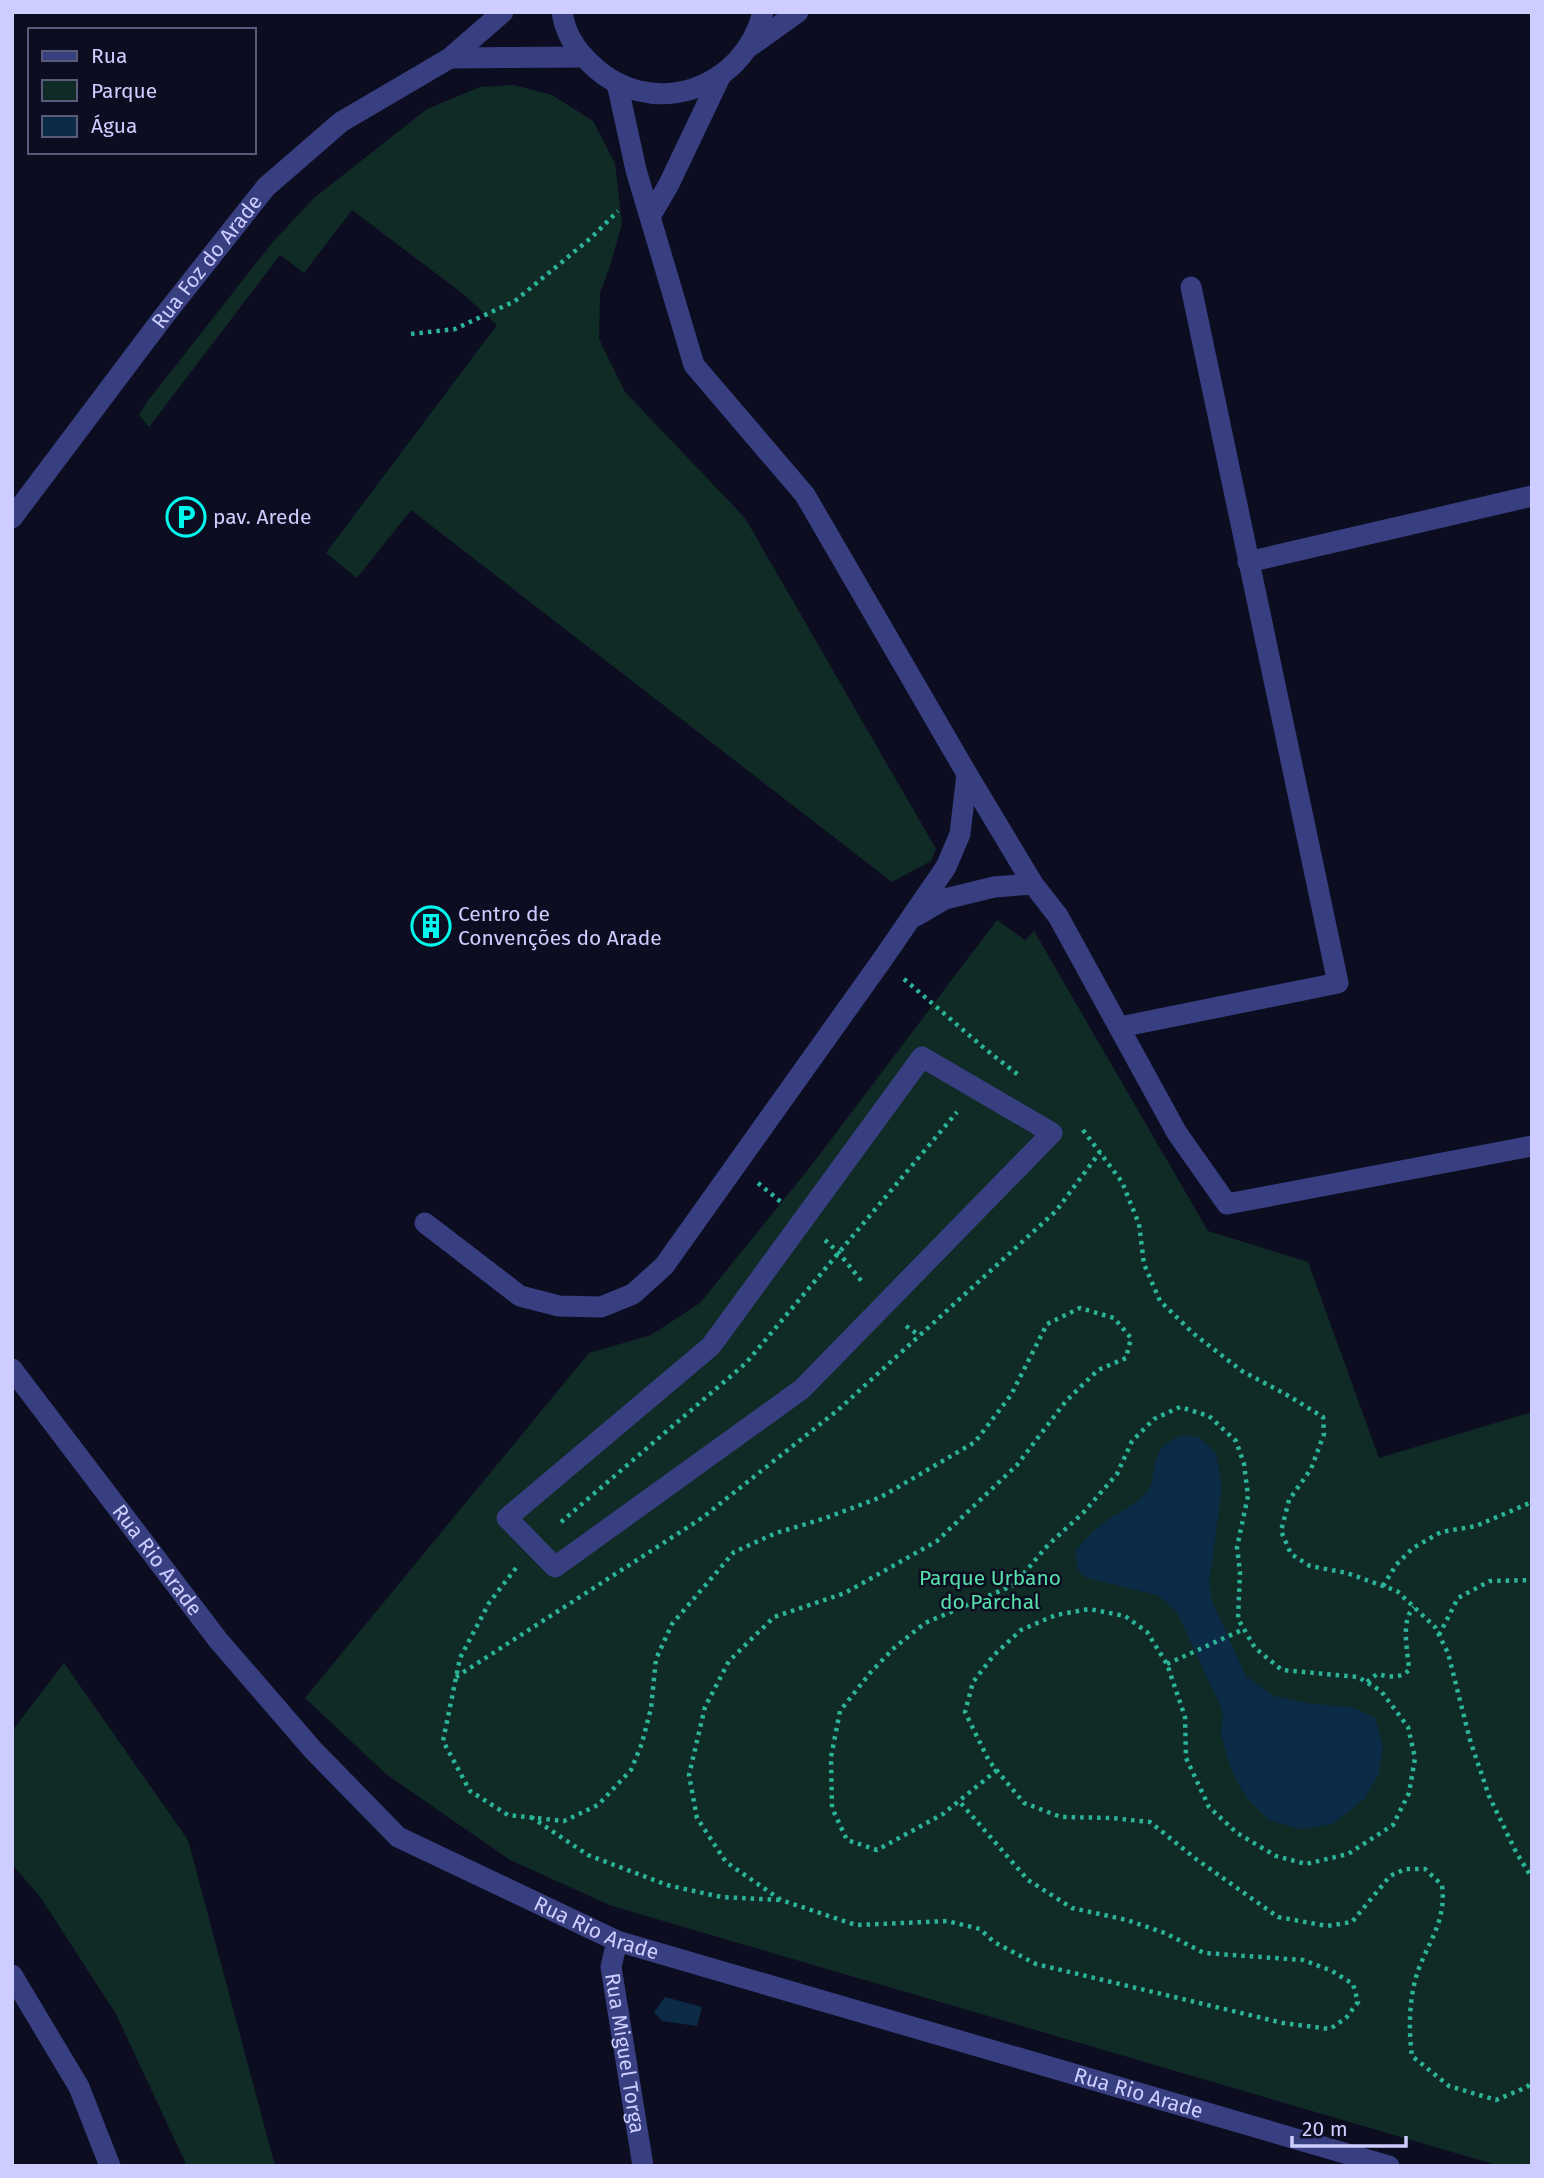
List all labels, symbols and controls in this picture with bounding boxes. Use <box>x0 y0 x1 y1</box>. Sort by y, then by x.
legend <box>28 28 256 154</box>
text: Rua <box>91 43 127 69</box>
text: Parque <box>91 78 157 104</box>
text: Água <box>91 113 137 139</box>
street label: Rua Foz do Arade <box>146 189 268 334</box>
parking icon: pav. Arede <box>165 496 207 538</box>
place label: pav. Arede <box>213 504 311 530</box>
place label: Centro de Convenções do Arade <box>458 901 662 951</box>
building icon: Centro de Convenções do Arade <box>410 905 452 947</box>
street label: Rua Rio Arade <box>107 1499 208 1621</box>
park label: Parque Urbano do Parchal <box>919 1565 1061 1615</box>
street label: Rua Rio Arade <box>530 1890 662 1965</box>
street label: Rua Miguel Torga <box>599 1971 651 2135</box>
street label: Rua Rio Arade <box>1071 2062 1206 2124</box>
scale bar <box>1292 2104 1406 2148</box>
text: 20 m <box>1302 2116 1348 2142</box>

